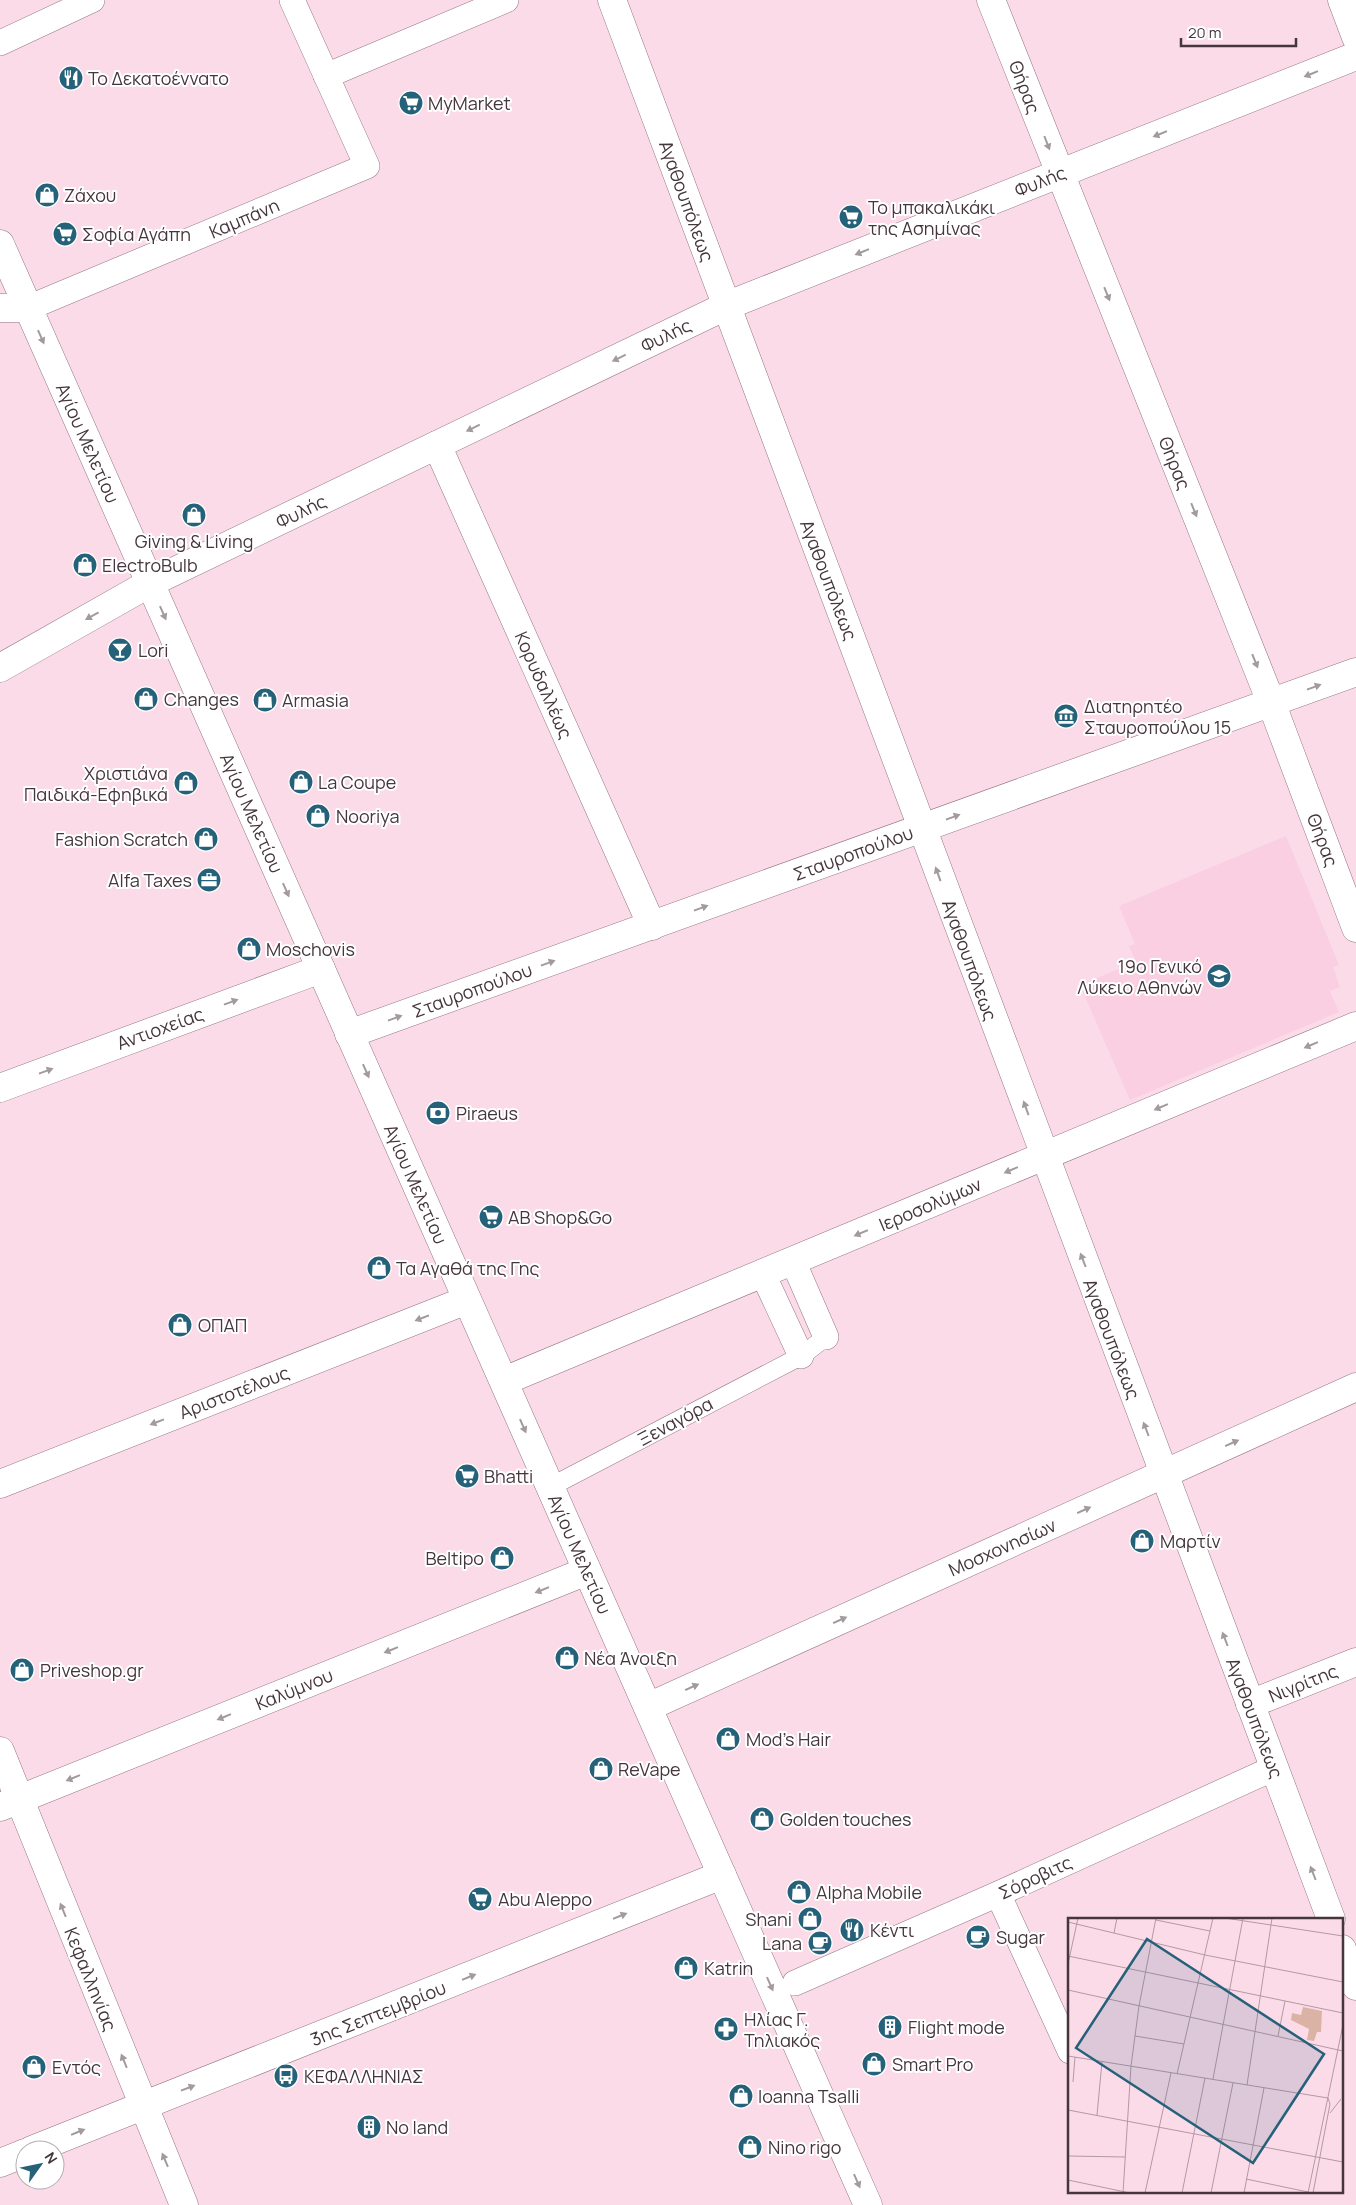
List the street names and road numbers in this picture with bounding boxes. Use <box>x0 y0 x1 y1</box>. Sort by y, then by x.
street label: Θήρας <box>1004 57 1046 117</box>
street label: Αγαθουπόλεως <box>654 137 720 265</box>
street label: Φυλής <box>1011 160 1069 202</box>
street label: Καμπάνη <box>205 192 283 244</box>
street label: Φυλής <box>637 313 695 357</box>
street label: Αγίου Μελετίου <box>51 379 125 507</box>
street label: Θήρας <box>1153 433 1197 493</box>
street label: Φυλής <box>272 489 330 533</box>
street label: Αγαθουπόλεως <box>795 516 863 644</box>
street label: Κορυδαλλέως <box>510 628 578 742</box>
street label: Αγίου Μελετίου <box>215 749 289 877</box>
street label: Θήρας <box>1302 810 1344 870</box>
street label: Σταυροπούλου <box>790 820 916 886</box>
street label: Αγαθουπόλεως <box>937 896 1003 1024</box>
street label: Σταυροπούλου <box>409 957 535 1023</box>
street label: Αντιοχείας <box>113 1001 207 1055</box>
street label: Αγίου Μελετίου <box>379 1120 453 1248</box>
street label: Ιεροσολύμων <box>875 1172 985 1236</box>
street label: Αγαθουπόλεως <box>1078 1275 1146 1403</box>
street label: Αριστοτέλους <box>175 1360 293 1424</box>
street label: Ξεναγόρα <box>633 1391 717 1451</box>
street label: Αγίου Μελετίου <box>543 1490 617 1618</box>
street label: Μοσχονησίων <box>944 1513 1060 1581</box>
street label: Αγαθουπόλεως <box>1221 1654 1289 1782</box>
street label: Νιγρίτης <box>1265 1658 1341 1708</box>
street label: Καλύμνου <box>252 1663 336 1715</box>
street label: Σόροβιτς <box>994 1850 1076 1904</box>
street label: Κεφαλληνίας <box>59 1924 123 2034</box>
street label: 3ης Σεπτεμβρίου <box>307 1975 449 2051</box>

